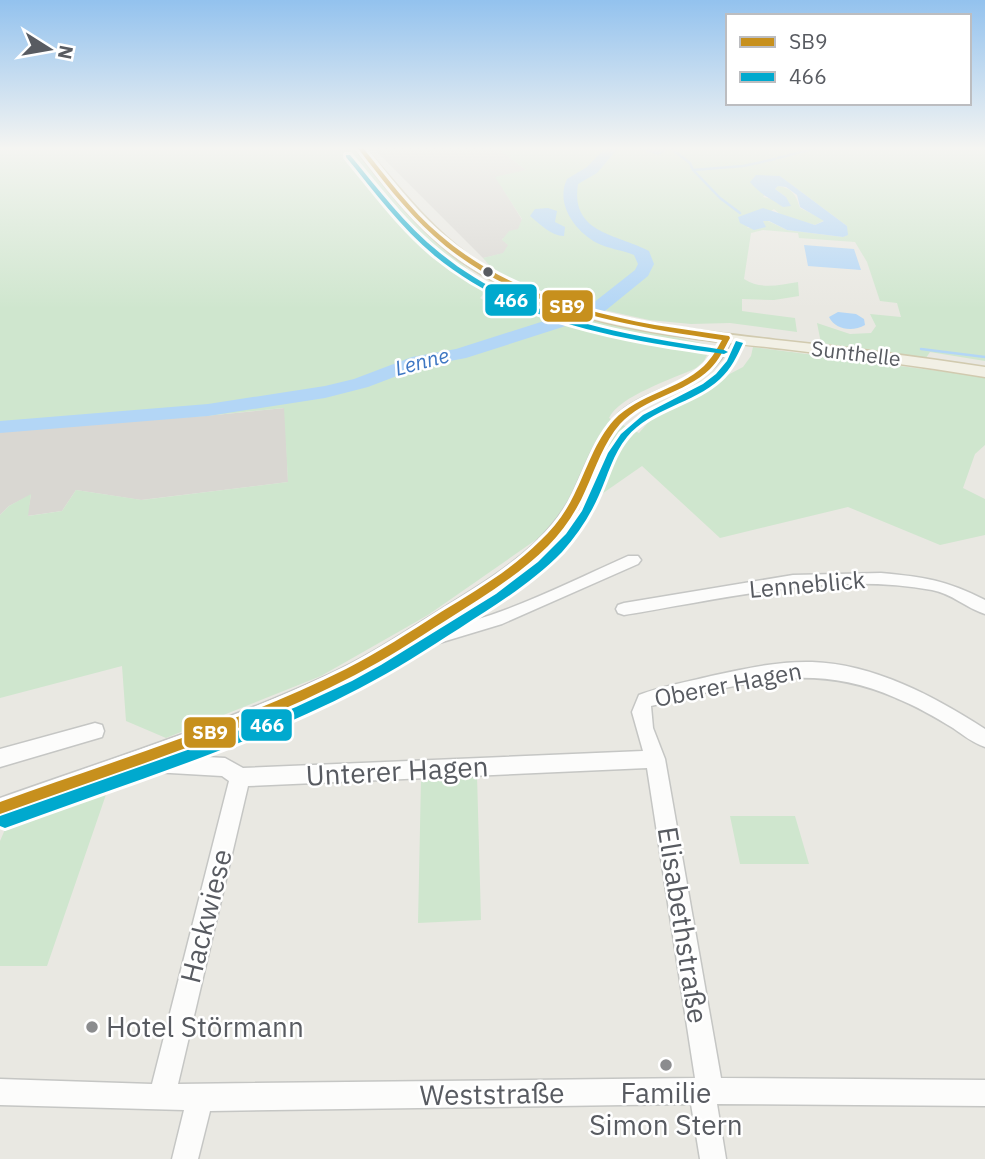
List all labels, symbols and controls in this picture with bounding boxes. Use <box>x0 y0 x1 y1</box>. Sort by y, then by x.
north arrow <box>14 14 84 84</box>
legend <box>726 14 971 105</box>
text: SB9 <box>789 27 828 55</box>
text: N <box>53 43 79 61</box>
text: 466 <box>789 62 827 90</box>
unlabelled marker <box>481 265 495 279</box>
line badge: 466 <box>484 283 538 317</box>
text: 466 <box>494 288 528 312</box>
line badge: SB9 <box>541 289 594 323</box>
text: SB9 <box>549 294 585 318</box>
street label: Sunthelle <box>810 334 902 372</box>
water label: Lenne <box>392 340 452 382</box>
street label: Lenneblick <box>747 563 867 605</box>
street label: Oberer Hagen <box>651 654 804 714</box>
line badge: 466 <box>240 708 293 742</box>
text: 466 <box>250 713 284 737</box>
line badge: SB9 <box>183 716 237 749</box>
text: SB9 <box>192 720 228 744</box>
street label: Unterer Hagen <box>305 747 489 794</box>
street label: Elisabethstraße <box>650 824 717 1026</box>
street label: Hackwiese <box>171 845 240 987</box>
place label: Hotel Störmann <box>106 1008 304 1045</box>
marker: Hotel Störmann <box>84 1019 100 1035</box>
marker: Familie Simon Stern <box>658 1057 674 1073</box>
street label: Weststraße <box>419 1074 565 1113</box>
place label: Familie Simon Stern <box>589 1074 743 1143</box>

